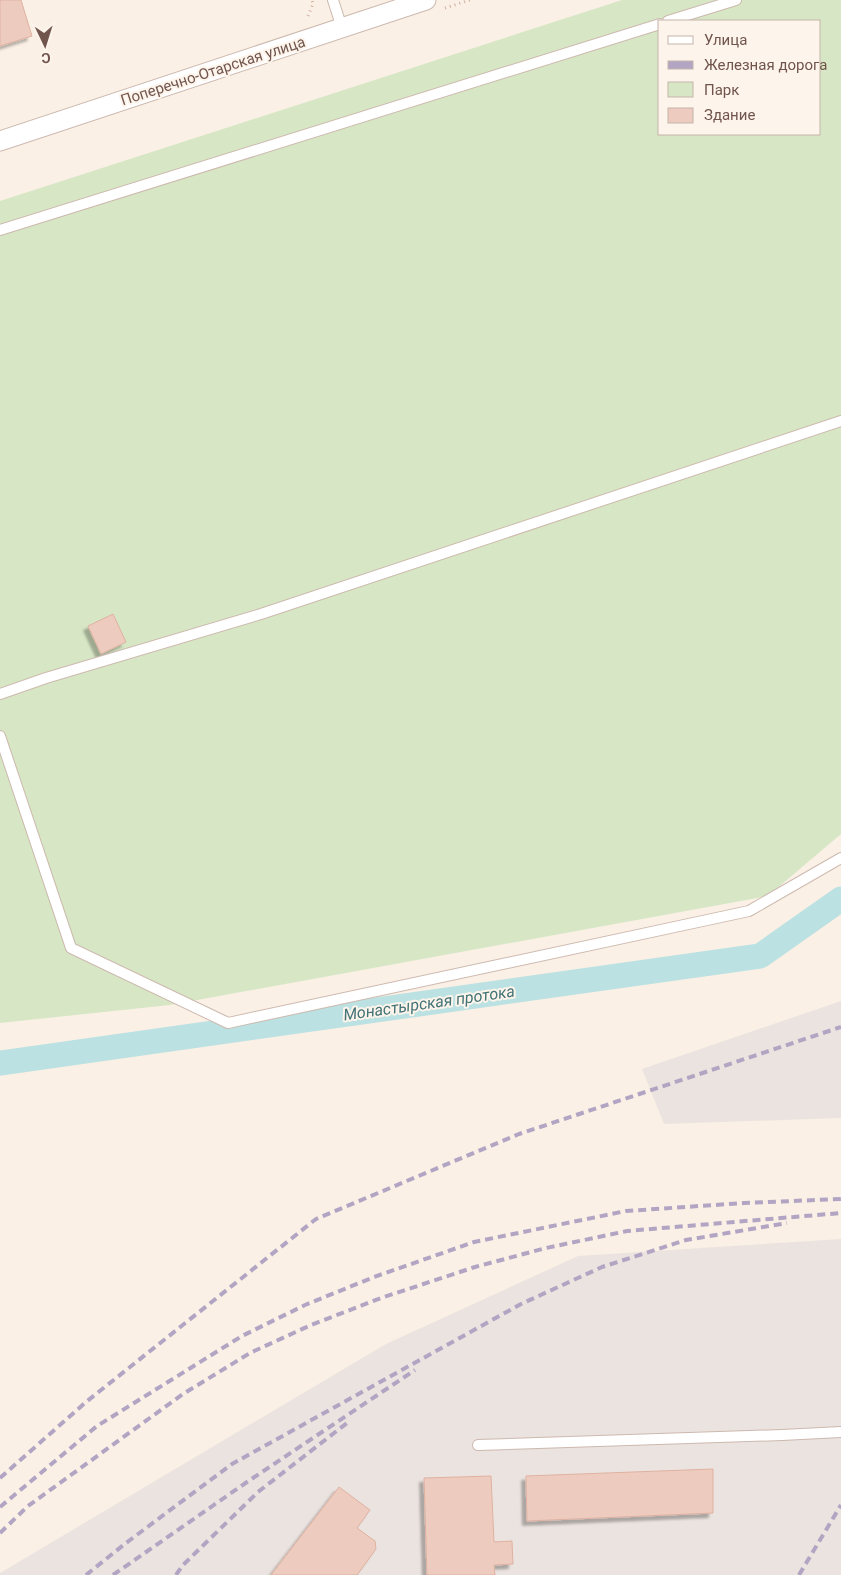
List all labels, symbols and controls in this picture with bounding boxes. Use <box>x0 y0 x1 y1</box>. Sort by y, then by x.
north arrow <box>20 20 70 70</box>
legend <box>658 20 821 135</box>
text: Улица <box>704 31 747 49</box>
street label: Поперечно-Отарская улица <box>118 33 308 109</box>
text: С <box>41 50 51 66</box>
text: Железная дорога <box>704 56 827 74</box>
text: Парк <box>704 81 739 99</box>
text: Здание <box>704 106 755 124</box>
water label: Монастырская протока <box>342 982 516 1024</box>

